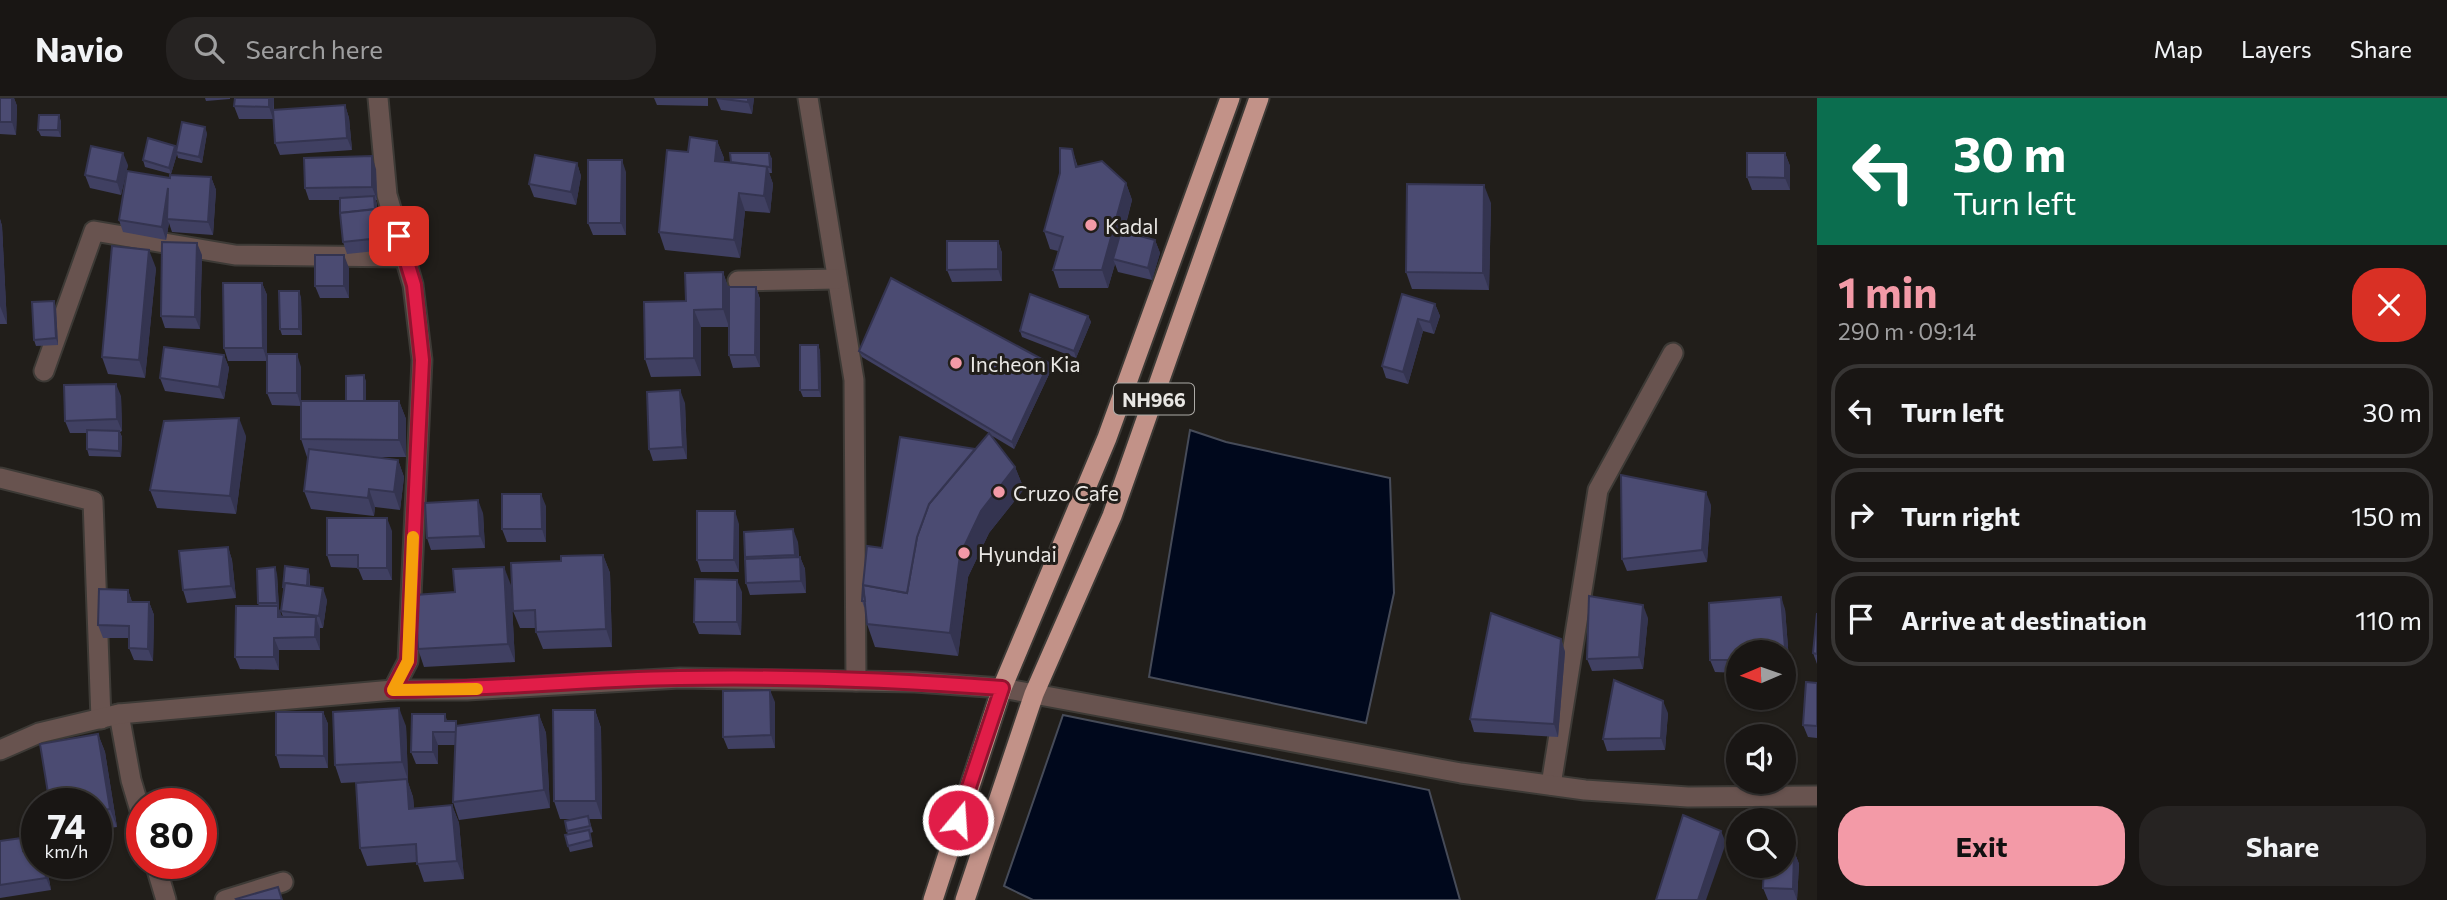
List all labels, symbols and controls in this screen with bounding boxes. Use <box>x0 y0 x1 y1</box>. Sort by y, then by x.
search box <box>166 17 656 80</box>
text: Navio <box>35 28 124 69</box>
icon: search <box>190 29 228 67</box>
text: Search here <box>246 33 383 64</box>
text: Map <box>2154 34 2203 63</box>
text: Layers <box>2241 34 2312 63</box>
text: Share <box>2350 34 2412 63</box>
text: 30 m <box>1953 122 2066 182</box>
icon: left <box>1838 126 1929 217</box>
text: Turn left <box>1953 182 2077 222</box>
pin <box>369 206 429 266</box>
place label: Kadal <box>1105 213 1159 238</box>
icon: arrive <box>380 217 418 255</box>
marker: Kadal <box>1083 217 1099 233</box>
text: 1 min <box>1838 265 1938 317</box>
button: close <box>2352 268 2426 342</box>
text: 290 m · 09:14 <box>1838 317 1976 345</box>
place label: Incheon Kia <box>970 351 1080 376</box>
marker: Incheon Kia <box>948 355 964 371</box>
road number: NH966 <box>1114 384 1194 414</box>
icon: left <box>1842 392 1880 430</box>
text: Turn left <box>1901 396 2004 427</box>
text: 30 m <box>2363 396 2422 427</box>
place label: Cruzo Cafe <box>1013 480 1119 505</box>
marker: Cruzo Cafe <box>991 484 1007 500</box>
icon: right <box>1842 496 1880 534</box>
text: Turn right <box>1901 500 2020 531</box>
text: 150 m <box>2351 500 2422 531</box>
place label: Hyundai <box>978 541 1057 566</box>
marker: Hyundai <box>956 545 972 561</box>
icon: arrive <box>1842 600 1880 638</box>
text: Arrive at destination <box>1901 604 2147 635</box>
text: 110 m <box>2355 604 2422 635</box>
north arrow <box>1726 640 1796 710</box>
map controls <box>1726 640 1796 878</box>
button: sound <box>1726 724 1796 794</box>
position arrow <box>921 783 995 857</box>
speed limit sign: 80 <box>126 788 217 879</box>
text: 74 <box>47 803 86 846</box>
button: Exit <box>1838 806 2125 886</box>
button: Share <box>2139 806 2426 886</box>
button: search <box>1726 808 1796 878</box>
text: km/h <box>45 840 88 862</box>

